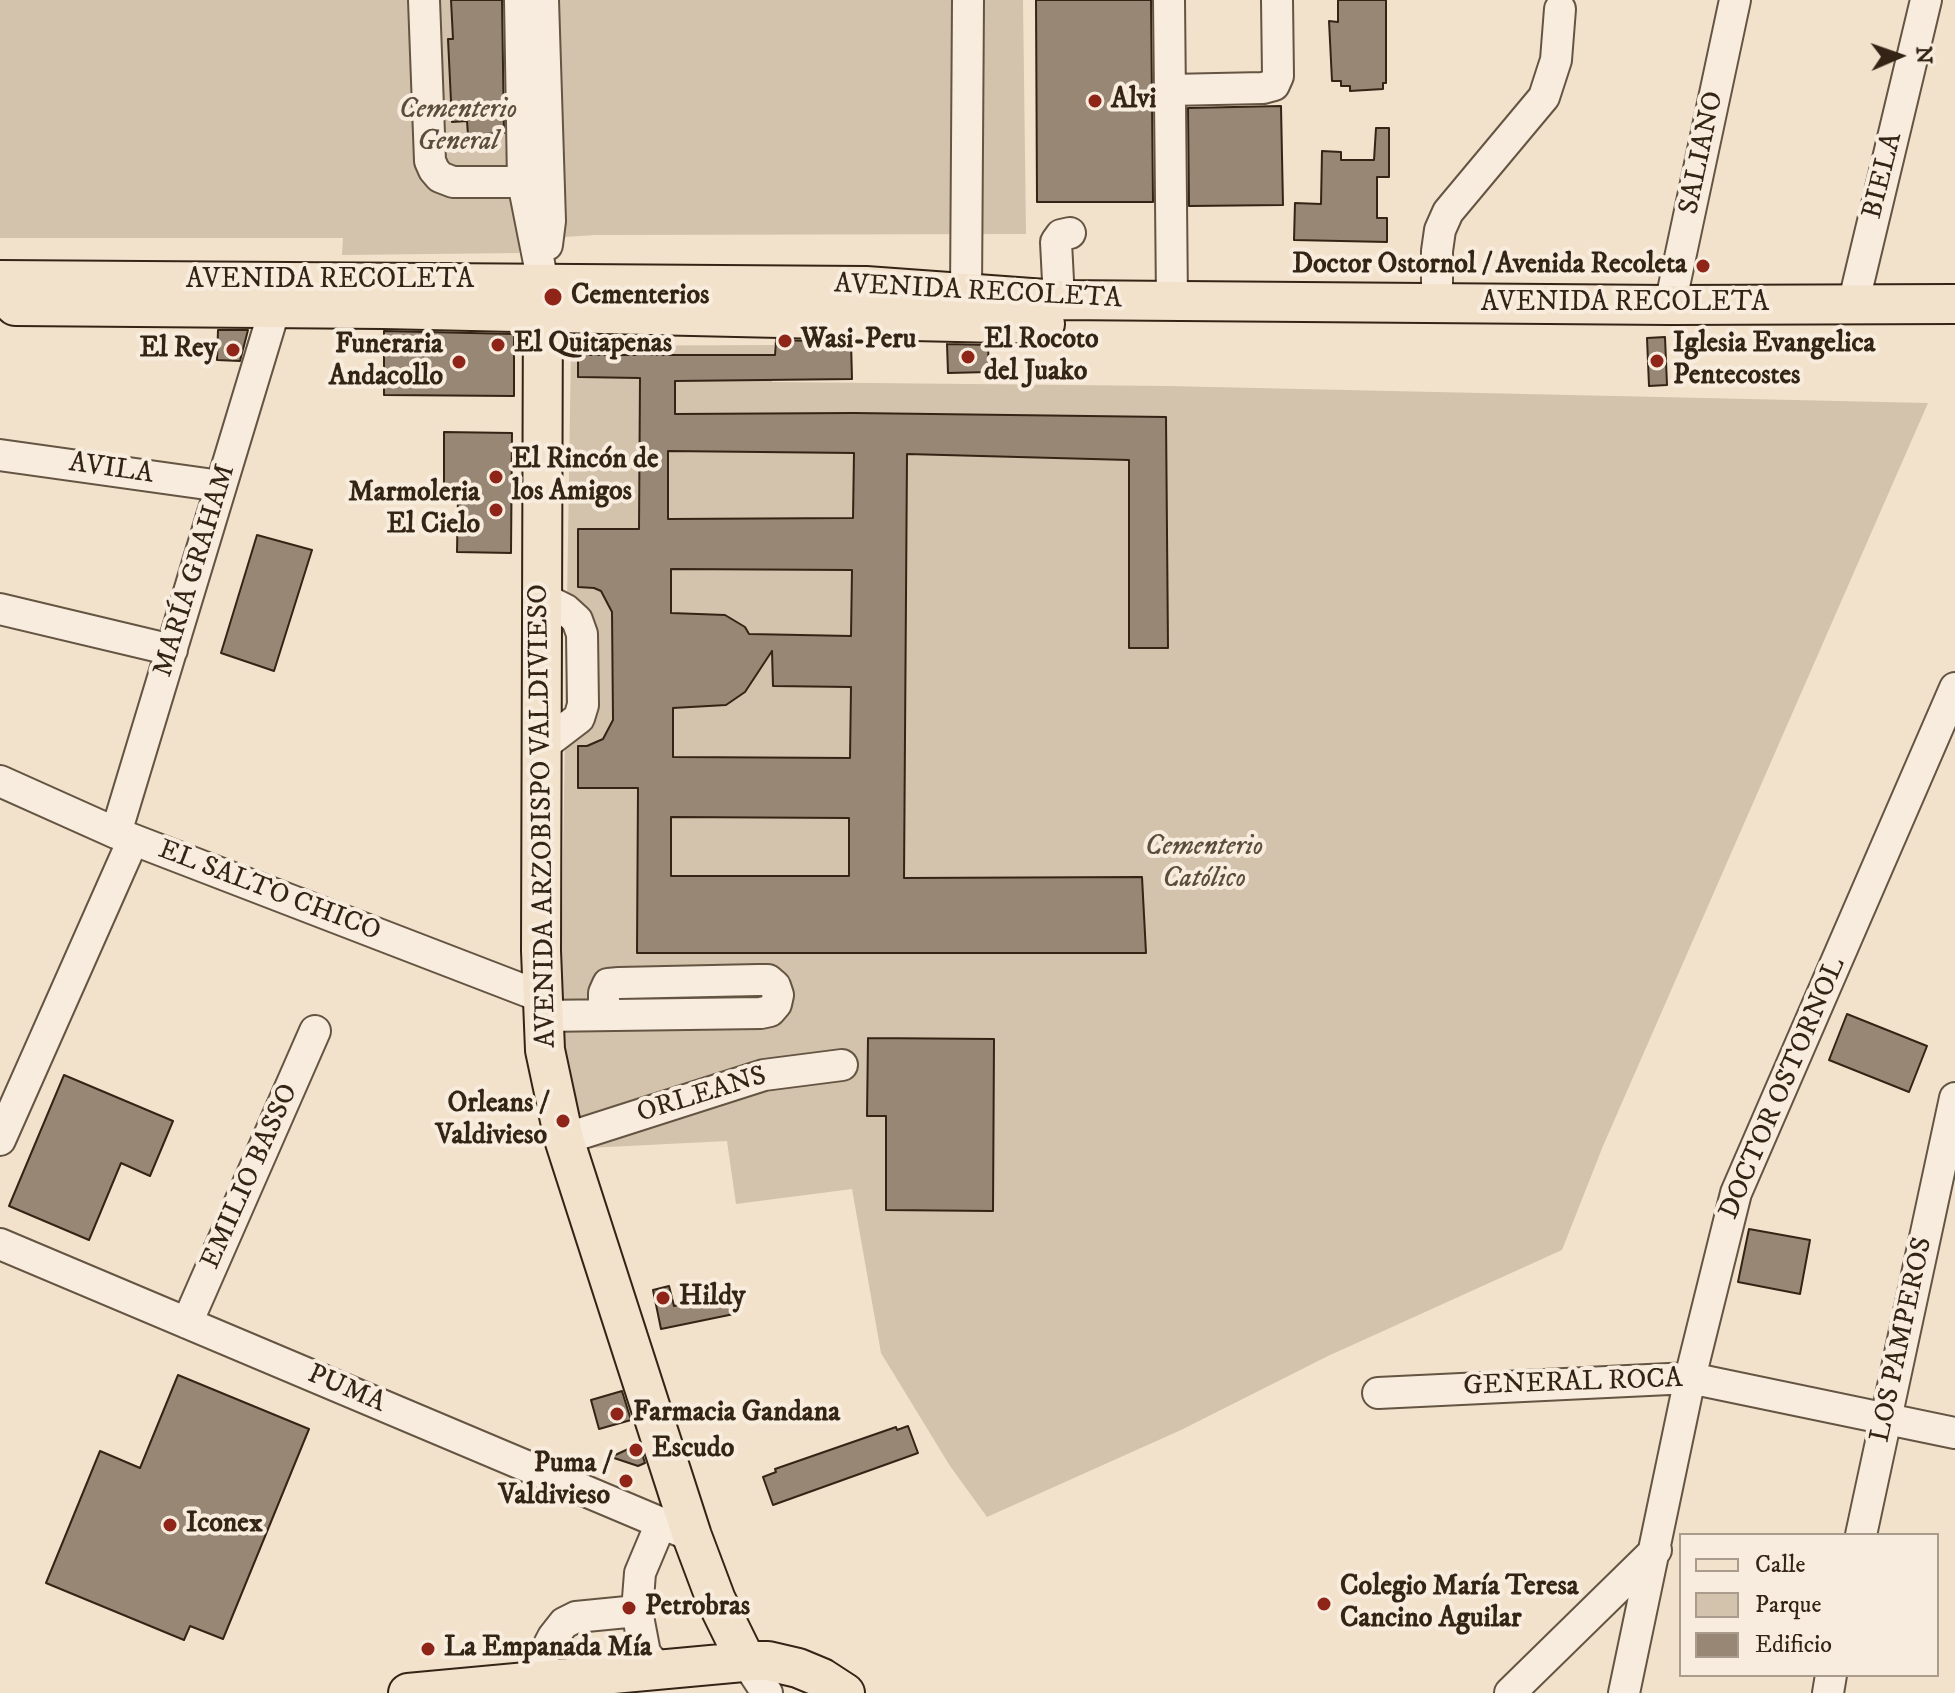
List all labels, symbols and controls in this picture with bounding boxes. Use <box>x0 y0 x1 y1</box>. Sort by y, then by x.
north arrow <box>1859 16 1939 96</box>
text: N <box>1910 46 1937 65</box>
place label: Alvi <box>1111 84 1157 118</box>
street label: SALIANO <box>1674 89 1732 217</box>
marker: Alvi <box>1086 92 1104 110</box>
park label: Cementerio General <box>399 94 517 160</box>
street label: BIELA <box>1857 129 1911 223</box>
place label: Doctor Ostornol / Avenida Recoleta <box>1292 249 1687 283</box>
marker: Doctor Ostornol / Avenida Recoleta <box>1694 257 1712 275</box>
street label: AVENIDA RECOLETA <box>186 264 474 298</box>
street label: AVENIDA RECOLETA <box>833 269 1123 317</box>
place label: Cementerios <box>571 280 709 314</box>
marker: Cementerios <box>542 286 564 308</box>
street label: AVENIDA RECOLETA <box>1481 287 1769 321</box>
place label: Wasi-Peru <box>801 324 916 358</box>
place label: El Rocoto del Juako <box>984 324 1099 390</box>
place label: El Quitapenas <box>514 328 672 362</box>
place label: Iglesia Evangelica Pentecostes <box>1673 328 1875 394</box>
place label: Funeraria Andacollo <box>329 329 443 395</box>
marker: Wasi-Peru <box>776 332 794 350</box>
place label: El Rey <box>139 333 217 367</box>
marker: El Quitapenas <box>489 336 507 354</box>
marker: El Rey <box>224 341 242 359</box>
marker: El Rocoto del Juako <box>959 348 977 366</box>
marker: Iglesia Evangelica Pentecostes <box>1648 352 1666 370</box>
marker: Funeraria Andacollo <box>450 353 468 371</box>
place label: El Rincón de los Amigos <box>512 444 658 510</box>
street label: AVILA <box>67 447 155 493</box>
street label: MARÍA GRAHAM <box>148 461 244 681</box>
marker: El Rincón de los Amigos <box>487 468 505 486</box>
place label: Marmoleria El Cielo <box>348 477 480 543</box>
marker: Marmoleria El Cielo <box>487 501 505 519</box>
street label: AVENIDA ARZOBISPO VALDIVIESO <box>523 584 565 1048</box>
park label: Cementerio Católico <box>1145 831 1263 897</box>
street label: EL SALTO CHICO <box>153 834 385 950</box>
street label: DOCTOR OSTORNOL <box>1714 953 1854 1225</box>
street label: ORLEANS <box>633 1060 771 1132</box>
street label: EMILIO BASSO <box>195 1079 307 1275</box>
place label: Orleans / Valdivieso <box>435 1088 547 1154</box>
marker: Orleans / Valdivieso <box>554 1112 572 1130</box>
street label: LOS PAMPEROS <box>1865 1234 1941 1446</box>
place label: Hildy <box>679 1281 745 1315</box>
marker: Hildy <box>654 1289 672 1307</box>
street label: PUMA <box>302 1359 390 1421</box>
street label: GENERAL ROCA <box>1463 1363 1683 1405</box>
place label: Farmacia Gandana <box>633 1397 840 1431</box>
marker: Farmacia Gandana <box>608 1405 626 1423</box>
place label: Escudo <box>652 1433 734 1467</box>
marker: Escudo <box>627 1441 645 1459</box>
place label: Puma / Valdivieso <box>498 1448 610 1514</box>
marker: Puma / Valdivieso <box>617 1472 635 1490</box>
place label: Iconex <box>186 1508 263 1542</box>
marker: Iconex <box>161 1516 179 1534</box>
legend <box>1679 1533 1939 1677</box>
text: Calle <box>1755 1550 1805 1580</box>
place label: Colegio María Teresa Cancino Aguilar <box>1340 1571 1579 1637</box>
text: Parque <box>1755 1590 1821 1620</box>
place label: Petrobras <box>645 1591 750 1625</box>
marker: Colegio María Teresa Cancino Aguilar <box>1315 1595 1333 1613</box>
marker: Petrobras <box>620 1599 638 1617</box>
text: Edificio <box>1755 1630 1832 1660</box>
place label: La Empanada Mía <box>444 1632 652 1666</box>
marker: La Empanada Mía <box>419 1640 437 1658</box>

